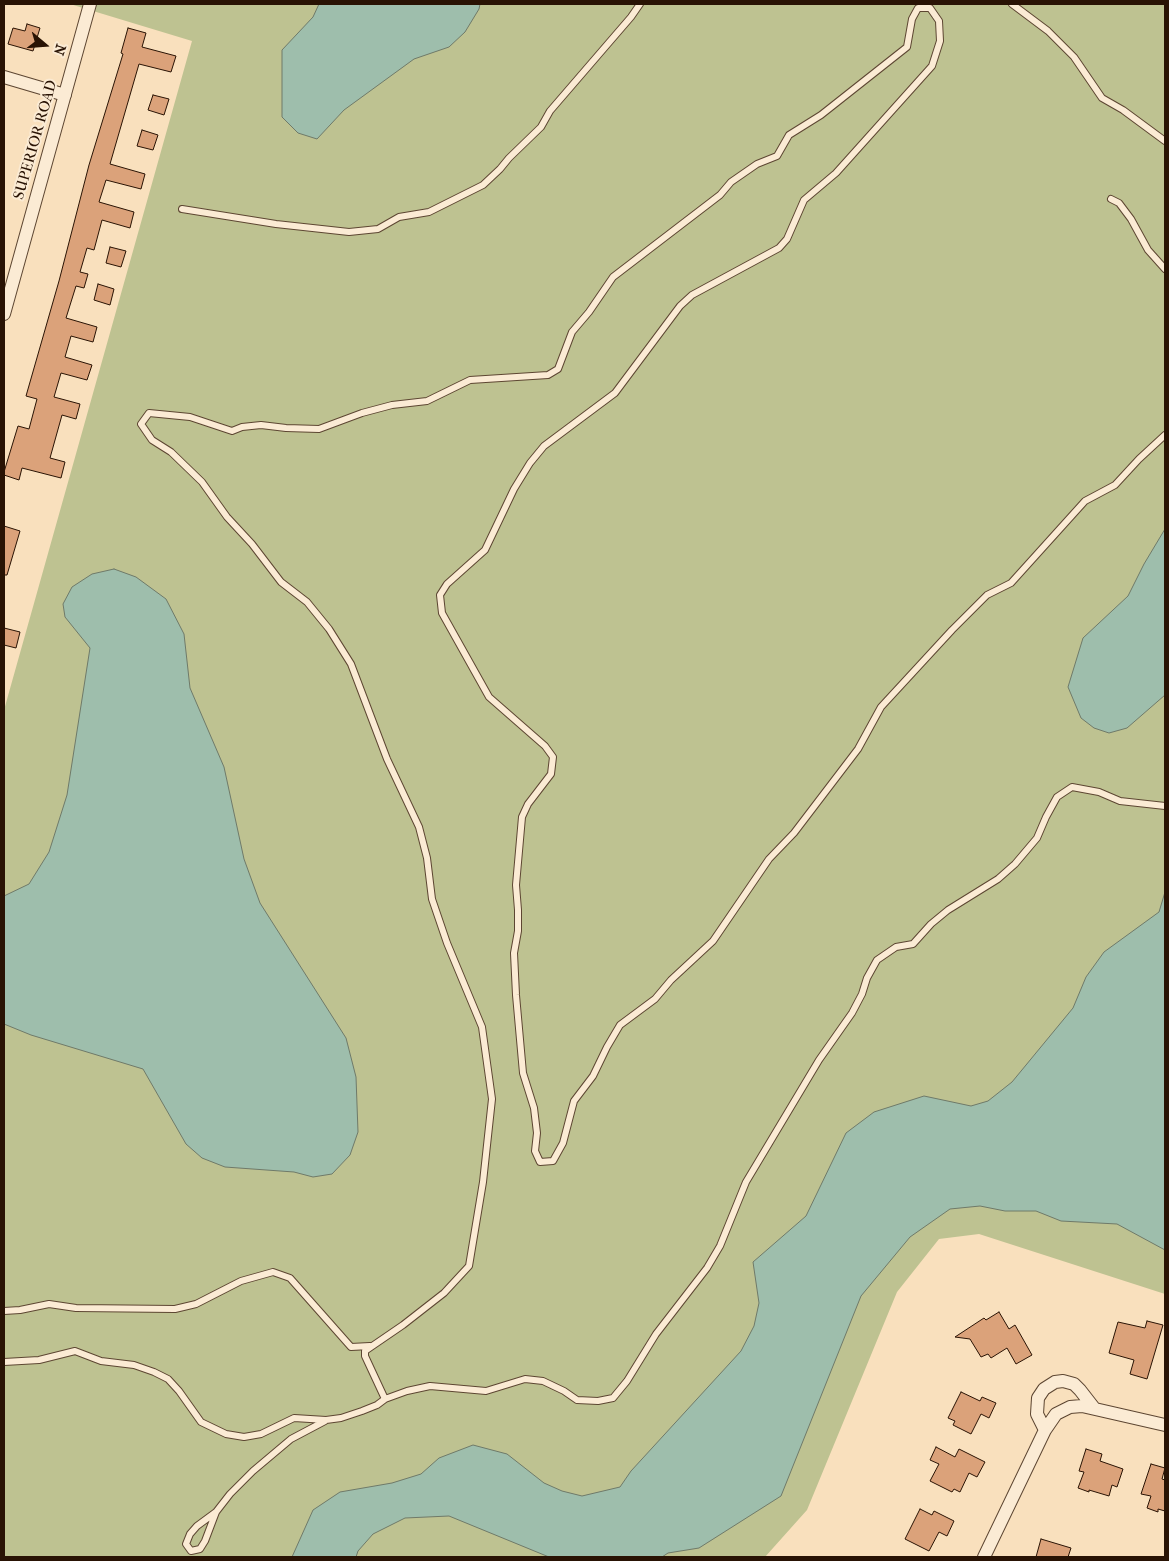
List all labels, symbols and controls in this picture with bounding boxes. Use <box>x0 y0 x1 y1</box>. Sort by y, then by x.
north arrow <box>20 20 70 70</box>
text: N <box>50 42 69 57</box>
street label: SUPERIOR ROAD <box>10 78 62 202</box>

